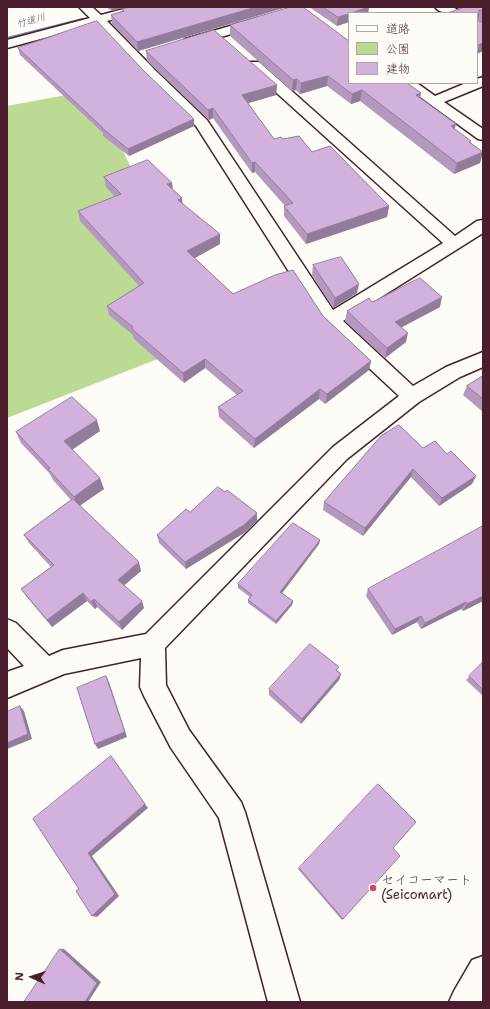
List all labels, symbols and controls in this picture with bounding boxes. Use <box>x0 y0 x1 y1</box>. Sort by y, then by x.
water label: 竹道川 <box>15 11 47 31</box>
legend <box>348 12 478 84</box>
text: 道路 <box>386 21 410 37</box>
text: 公園 <box>386 41 410 57</box>
text: 建物 <box>386 61 410 77</box>
place label: セイコーマート (Seicomart) <box>381 873 472 904</box>
marker: セイコーマート (Seicomart) <box>368 883 378 893</box>
north arrow <box>12 957 52 997</box>
text: N <box>12 972 27 981</box>

